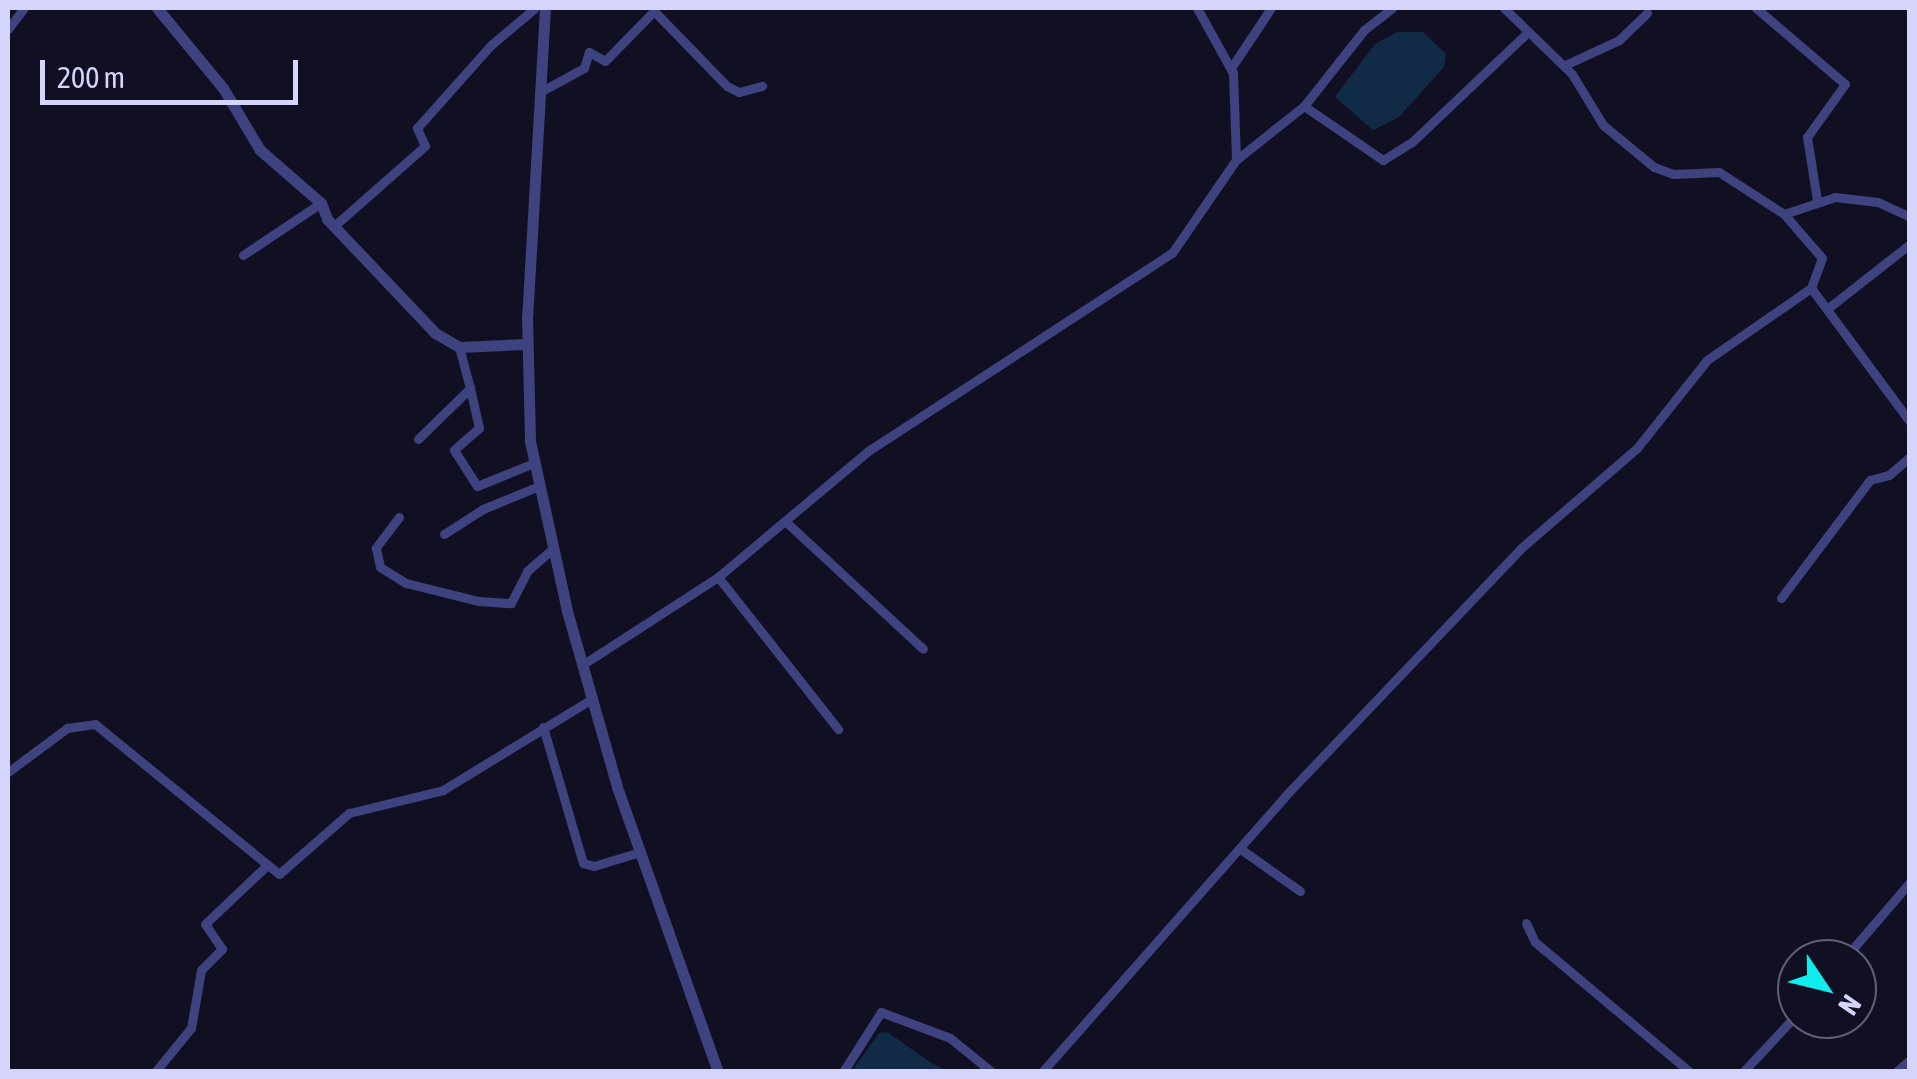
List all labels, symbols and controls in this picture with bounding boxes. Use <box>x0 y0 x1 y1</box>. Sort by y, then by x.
scale bar <box>45 40 302 102</box>
text: 200 m <box>57 60 125 94</box>
north arrow <box>1777 939 1877 1039</box>
text: N <box>1832 989 1868 1021</box>

